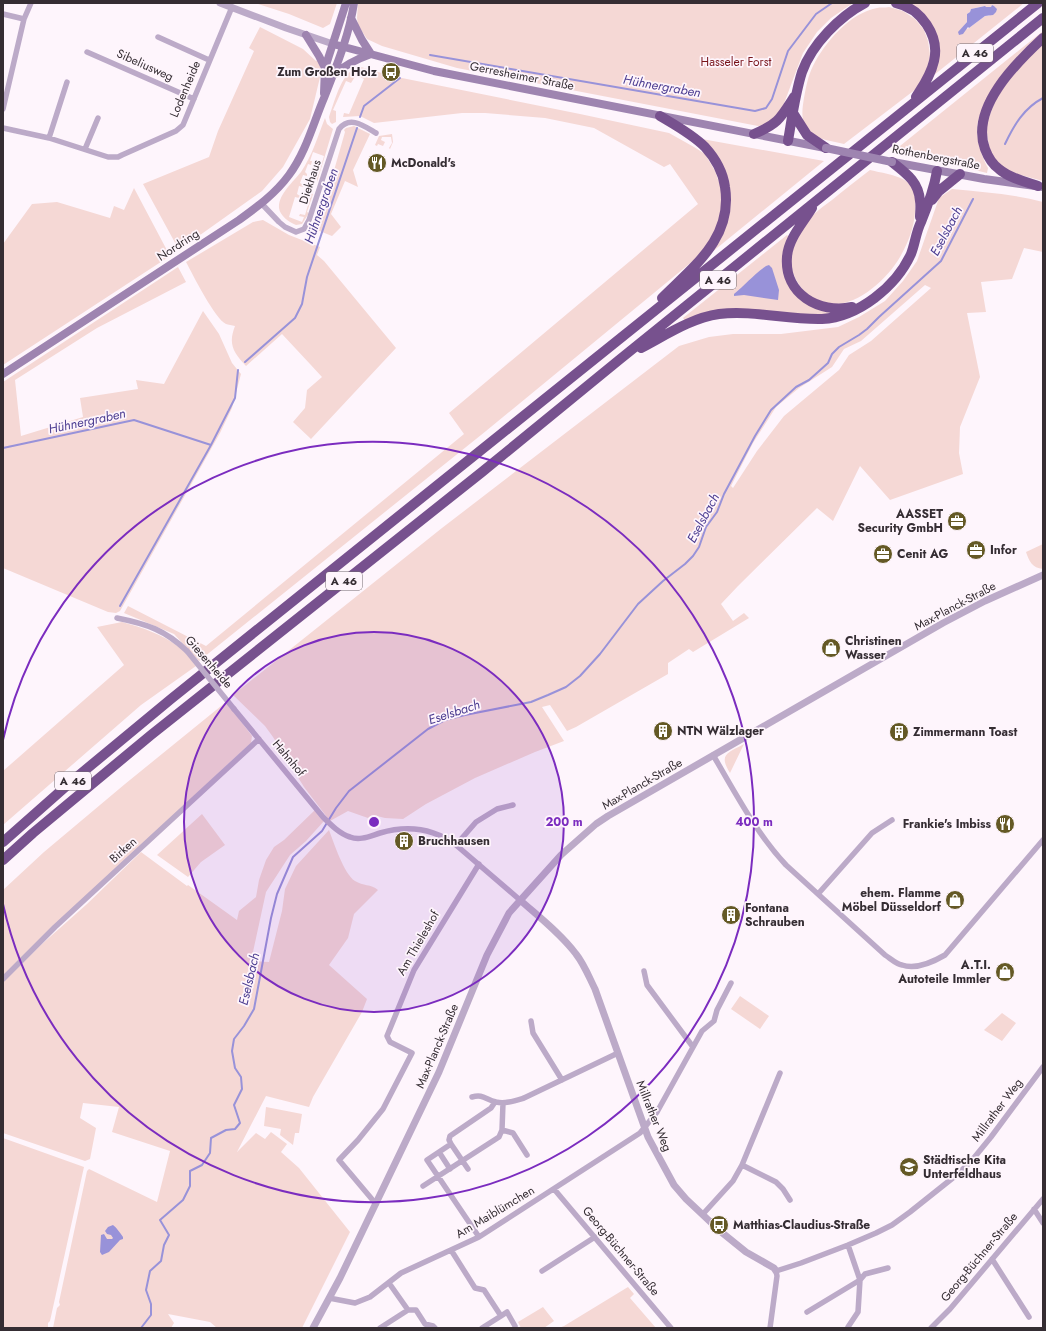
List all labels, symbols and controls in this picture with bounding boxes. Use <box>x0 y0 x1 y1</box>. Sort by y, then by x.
street label: Sibeliusweg <box>114 44 176 86</box>
road number: A 46 <box>957 44 993 62</box>
park label: Hasseler Forst <box>701 53 772 71</box>
street label: Gerresheimer Straße <box>468 57 576 95</box>
street label: Lodenheide <box>165 58 205 120</box>
bus stop icon: Zum Großen Holz <box>380 61 402 83</box>
place label: Zum Großen Holz <box>277 63 378 81</box>
water label: Hühnergraben <box>622 70 703 102</box>
street label: Rothenbergstraße <box>890 140 982 174</box>
restaurant icon: McDonald's <box>366 152 388 174</box>
place label: McDonald's <box>391 154 456 172</box>
street label: Diekhaus <box>294 157 326 207</box>
water label: Hühnergraben <box>299 165 343 246</box>
water label: Eselsbach <box>925 203 967 259</box>
street label: Nordring <box>153 225 203 265</box>
road number: A 46 <box>700 271 736 289</box>
water label: Hühnergraben <box>47 403 128 438</box>
water label: Eselsbach <box>682 490 724 546</box>
place label: AASSET Security GmbH <box>857 505 943 537</box>
office icon: AASSET Security GmbH <box>946 510 968 532</box>
office icon: Infor <box>965 539 987 561</box>
place label: Infor <box>990 541 1017 559</box>
office icon: Cenit AG <box>872 543 894 565</box>
place label: Cenit AG <box>897 545 948 563</box>
road number: A 46 <box>326 572 362 590</box>
street label: Max-Planck-Straße <box>911 577 999 635</box>
street label: Giesenheide <box>181 632 237 692</box>
place label: Christinen Wasser <box>845 632 902 664</box>
shop icon: Christinen Wasser <box>820 637 842 659</box>
water label: Eselsbach <box>426 695 483 729</box>
building icon: NTN Wälzlager <box>652 720 674 742</box>
building icon: Zimmermann Toast <box>888 721 910 743</box>
place label: NTN Wälzlager <box>677 722 764 740</box>
place label: Zimmermann Toast <box>913 723 1018 741</box>
street label: Hahnhof <box>268 736 310 781</box>
street label: Max-Planck-Straße <box>598 754 686 814</box>
road number: A 46 <box>55 772 91 790</box>
text: 200 m <box>545 813 583 831</box>
text: 400 m <box>735 813 773 831</box>
restaurant icon: Frankie's Imbiss <box>994 813 1016 835</box>
centre of rings <box>367 815 381 829</box>
place label: Frankie's Imbiss <box>903 815 992 833</box>
building icon: Bruchhausen <box>393 830 415 852</box>
place label: Bruchhausen <box>418 832 490 850</box>
street label: Birken <box>105 833 141 867</box>
place label: ehem. Flamme Möbel Düsseldorf <box>842 884 942 916</box>
shop icon: ehem. Flamme Möbel Düsseldorf <box>944 889 966 911</box>
place label: Fontana Schrauben <box>745 899 805 931</box>
building icon: Fontana Schrauben <box>720 904 742 926</box>
street label: Am Thieleshof <box>392 907 444 979</box>
water label: Eselsbach <box>234 950 264 1007</box>
place label: A.T.I. Autoteile Immler <box>897 956 991 988</box>
shop icon: A.T.I. Autoteile Immler <box>994 961 1016 983</box>
street label: Max-Planck-Straße <box>411 1001 463 1091</box>
street label: Millrather Weg <box>967 1075 1027 1145</box>
street label: Millrather Weg <box>632 1078 676 1154</box>
place label: Städtische Kita Unterfeldhaus <box>923 1151 1006 1183</box>
school or university icon: Städtische Kita Unterfeldhaus <box>898 1156 920 1178</box>
street label: Am Maiblümchen <box>452 1181 538 1243</box>
street label: Georg-Büchner-Straße <box>578 1202 664 1300</box>
street label: Georg-Büchner-Straße <box>936 1208 1022 1306</box>
bus stop icon: Matthias-Claudius-Straße <box>708 1214 730 1236</box>
place label: Matthias-Claudius-Straße <box>733 1216 870 1234</box>

